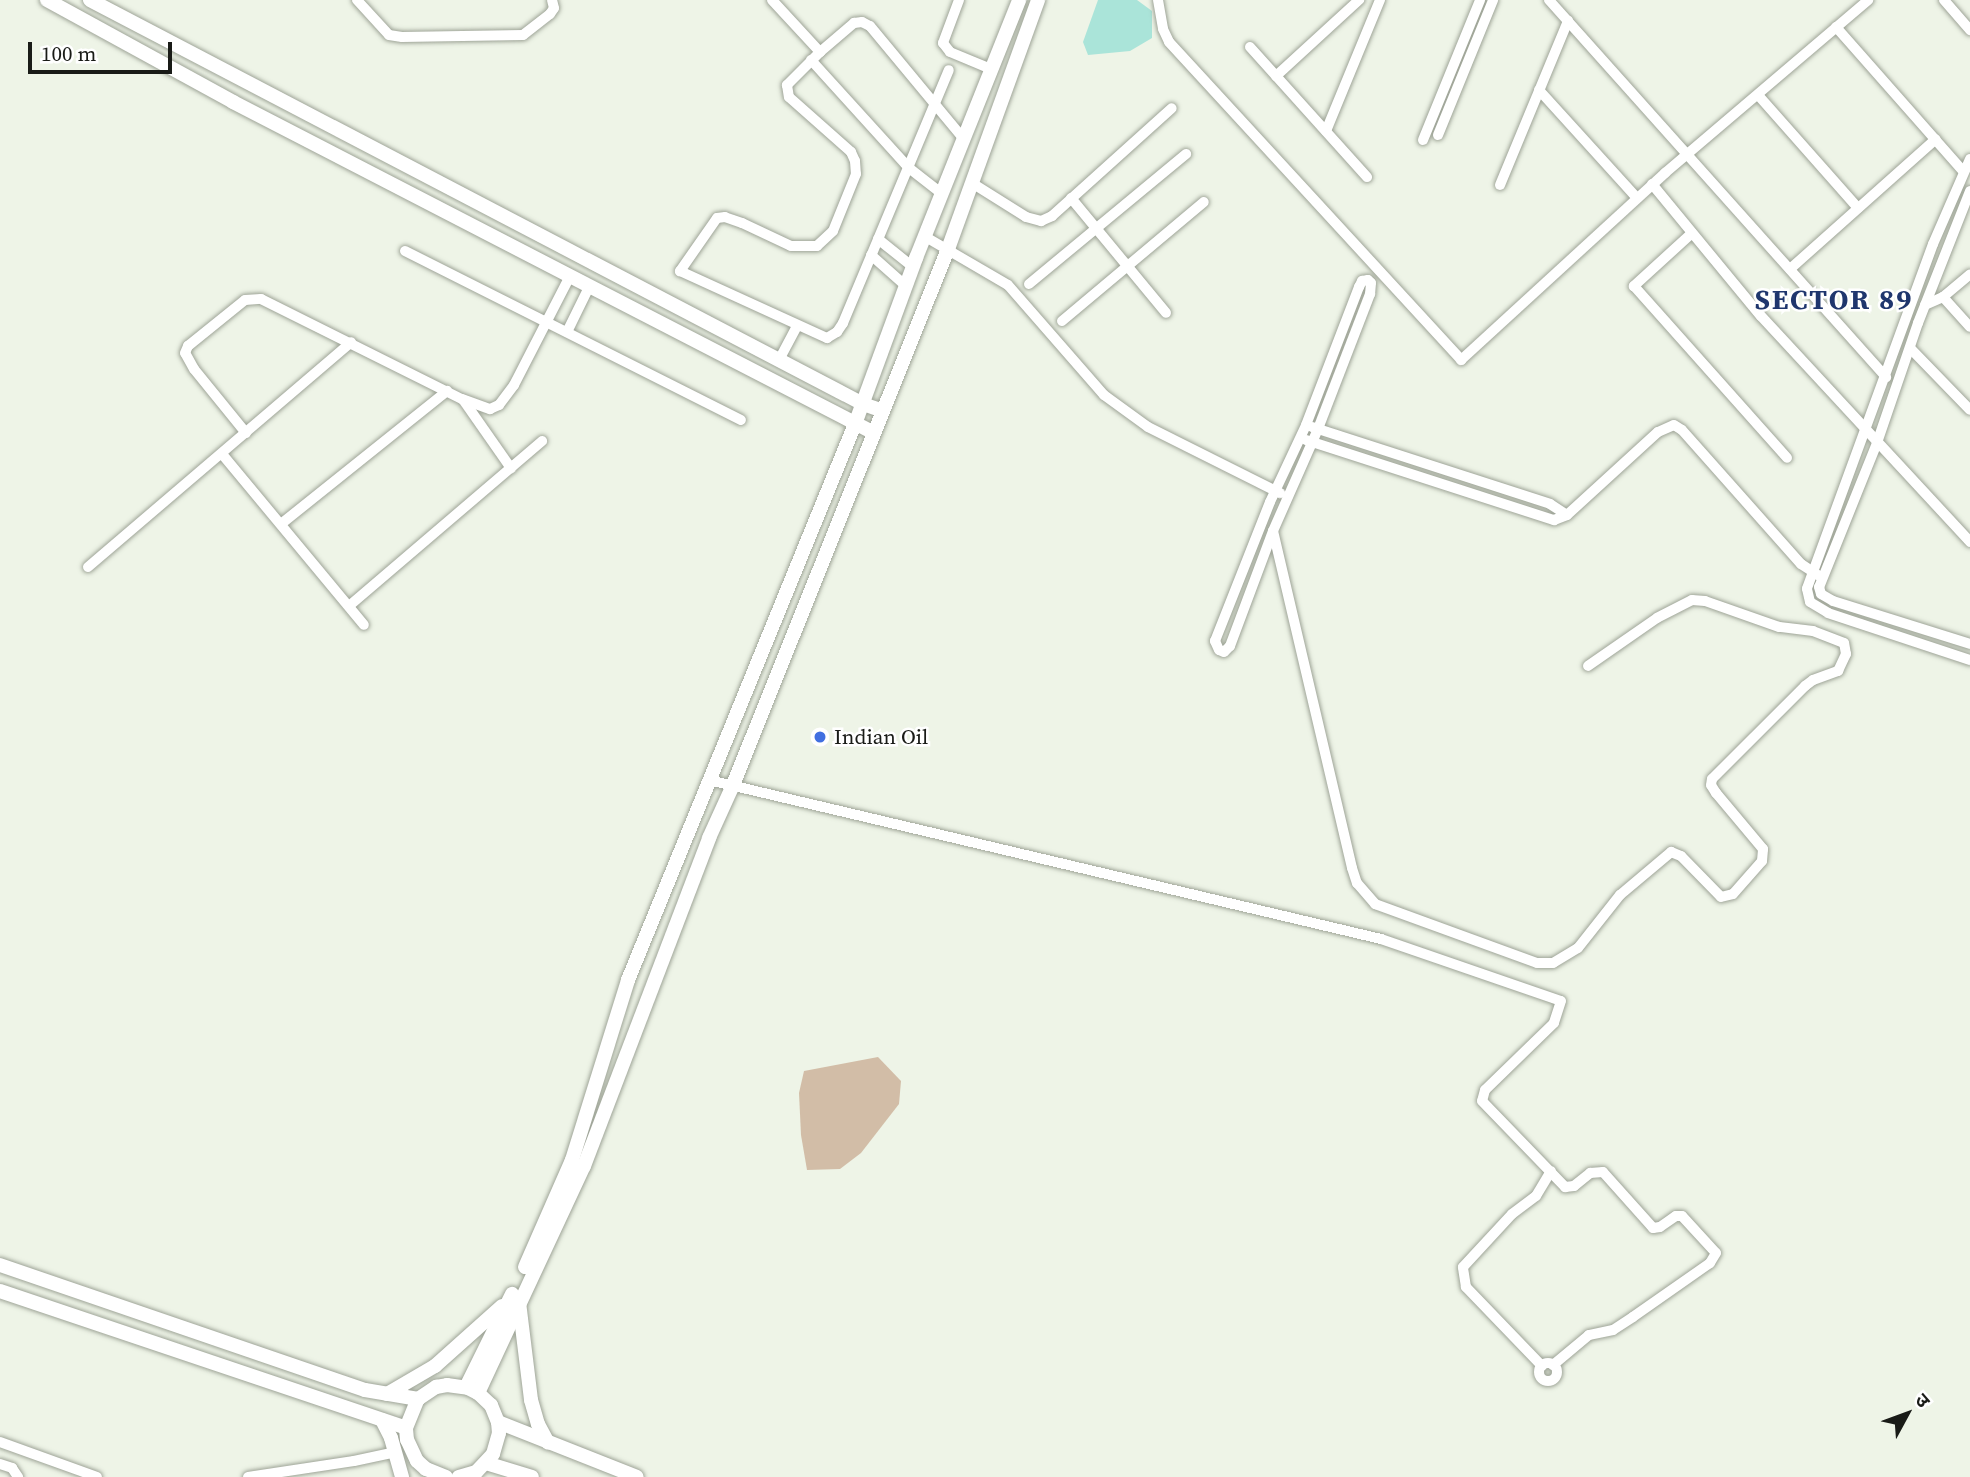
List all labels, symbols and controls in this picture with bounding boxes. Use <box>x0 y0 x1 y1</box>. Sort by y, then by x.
scale bar <box>32 28 175 72</box>
text: 100 m <box>41 39 96 68</box>
district label: SECTOR 89 <box>1756 282 1912 316</box>
place label: Indian Oil <box>834 724 928 750</box>
marker: Indian Oil <box>812 729 828 745</box>
north arrow <box>1872 1379 1942 1449</box>
text: उ <box>1909 1387 1936 1413</box>

